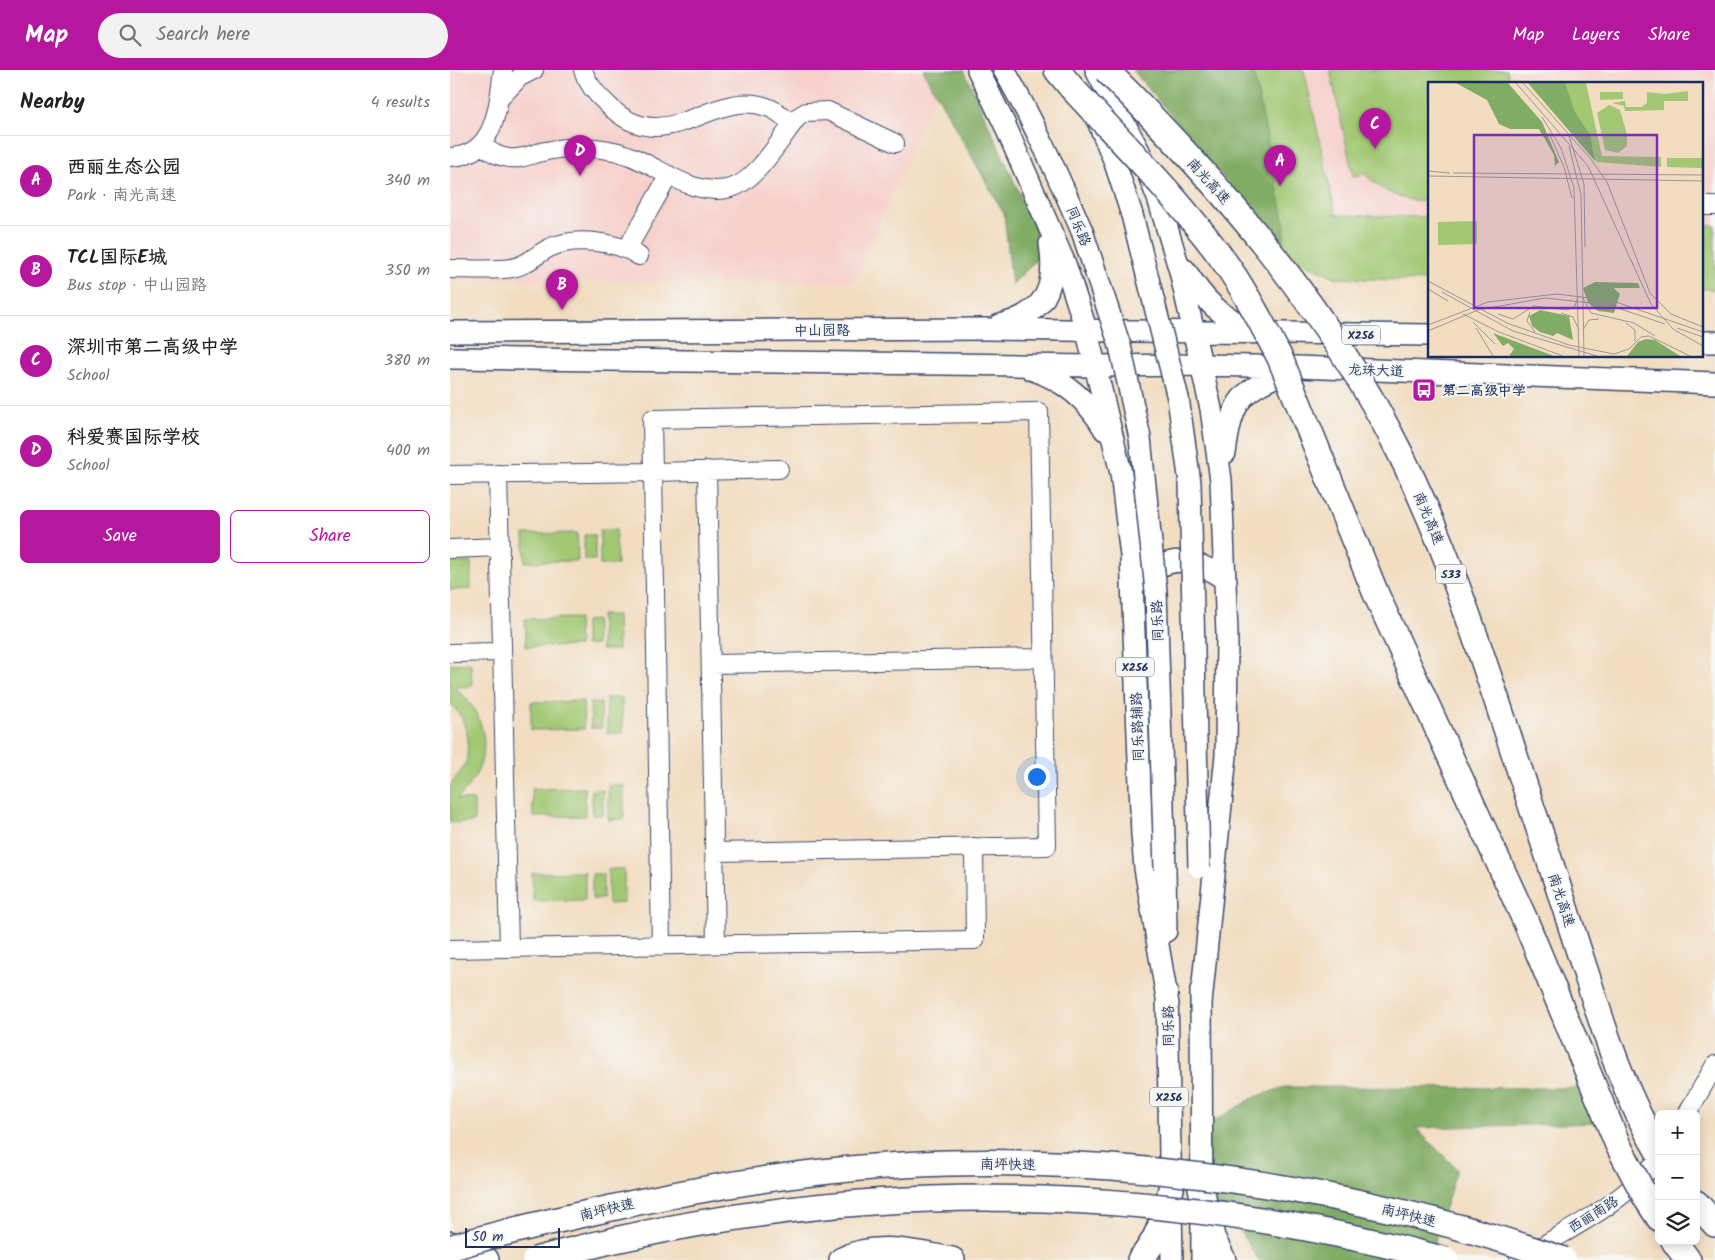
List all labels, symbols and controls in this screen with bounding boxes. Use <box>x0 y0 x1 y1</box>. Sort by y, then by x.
search box <box>98 13 448 58</box>
text: Map <box>25 16 68 55</box>
text: Search here <box>156 20 250 50</box>
icon: search <box>116 21 144 49</box>
text: Map <box>1513 21 1544 50</box>
text: Layers <box>1572 21 1620 50</box>
text: Share <box>1648 21 1690 50</box>
inset map <box>1428 82 1702 358</box>
text: Nearby <box>20 86 85 119</box>
text: 4 results <box>371 90 430 115</box>
pin: C <box>1359 108 1391 149</box>
pin: D <box>564 135 596 176</box>
pin: A <box>1264 145 1296 186</box>
text: 西丽生态公园 <box>67 153 181 183</box>
street label: 南光高速 <box>1181 154 1235 210</box>
text: A <box>31 168 41 193</box>
text: 340 m <box>385 168 430 193</box>
text: Park · 南光高速 <box>67 183 177 208</box>
street label: 同乐路 <box>1060 203 1096 250</box>
text: TCL国际E城 <box>67 243 167 273</box>
text: B <box>31 258 41 283</box>
text: 350 m <box>385 258 430 283</box>
pin: B <box>546 269 578 310</box>
text: Bus stop · 中山园路 <box>67 273 207 298</box>
street label: 中山园路 <box>794 320 850 342</box>
road number: X256 <box>1342 326 1380 344</box>
text: 深圳市第二高级中学 <box>67 333 238 363</box>
text: C <box>31 348 41 373</box>
text: 380 m <box>384 348 430 373</box>
street label: 龙珠大道 <box>1348 359 1404 383</box>
text: School <box>67 363 110 388</box>
bus stop icon: 第二高级中学 <box>1411 377 1437 403</box>
place label: 第二高级中学 <box>1442 380 1526 402</box>
text: 科爱赛国际学校 <box>67 423 200 453</box>
text: D <box>31 438 41 463</box>
text: 400 m <box>386 438 430 463</box>
text: School <box>67 453 110 478</box>
street label: 南光高速 <box>1407 488 1449 548</box>
button: Save <box>20 510 220 563</box>
button: Share <box>230 510 430 563</box>
road number: S33 <box>1436 564 1466 584</box>
street label: 同乐路 <box>1146 600 1170 642</box>
road number: X256 <box>1116 658 1154 676</box>
street label: 同乐路辅路 <box>1126 692 1150 762</box>
your location <box>1024 764 1050 790</box>
street label: 南光高速 <box>1542 870 1580 930</box>
street label: 同乐路 <box>1158 1005 1180 1047</box>
road number: X256 <box>1150 1088 1188 1106</box>
map controls <box>1655 1110 1700 1245</box>
button: + <box>1655 1110 1700 1155</box>
street label: 南坪快速 <box>980 1154 1036 1176</box>
button: − <box>1655 1155 1700 1200</box>
street label: 西丽南路 <box>1564 1191 1623 1239</box>
street label: 南坪快速 <box>577 1193 637 1227</box>
street label: 南坪快速 <box>1379 1199 1439 1233</box>
button: layers <box>1655 1200 1700 1245</box>
scale bar <box>465 1225 560 1248</box>
text: 50 m <box>472 1226 503 1248</box>

